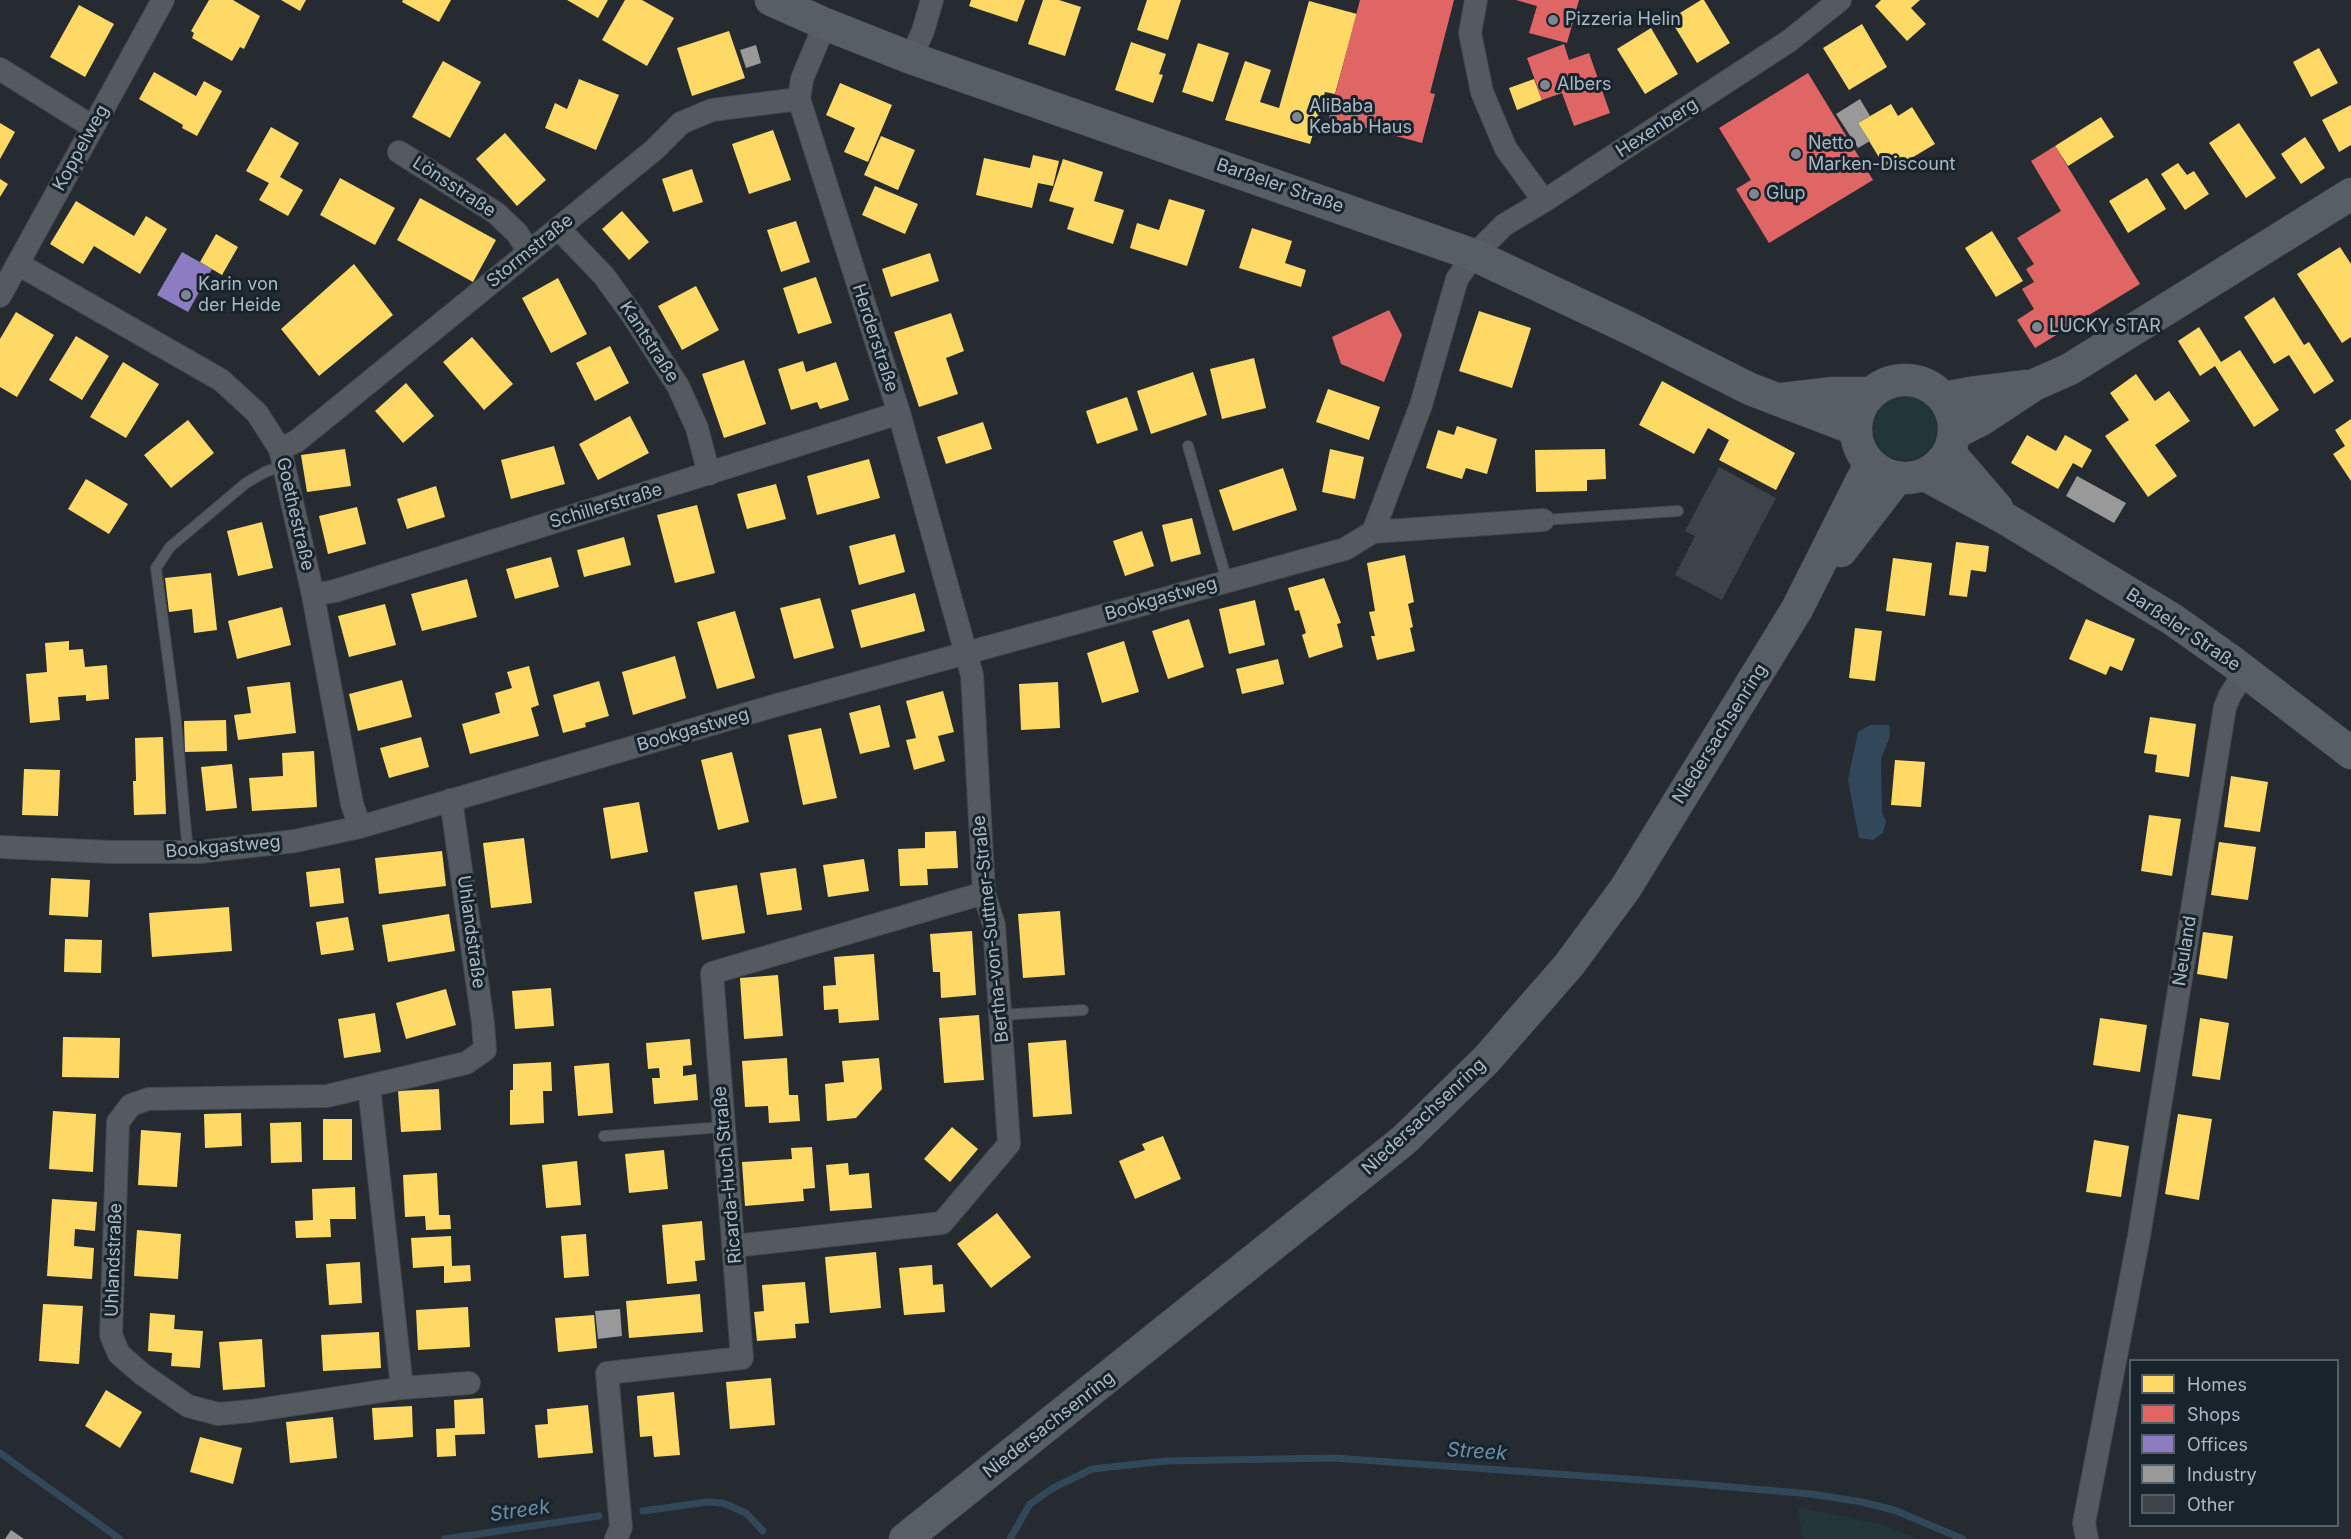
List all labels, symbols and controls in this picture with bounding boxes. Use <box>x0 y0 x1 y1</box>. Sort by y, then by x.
place label: Pizzeria Helin <box>1565 9 1681 31</box>
marker: Pizzeria Helin <box>1546 13 1560 27</box>
place label: Albers <box>1557 74 1612 96</box>
marker: Albers <box>1538 78 1552 92</box>
street label: Hexenberg <box>1612 94 1702 162</box>
place label: AliBaba Kebab Haus <box>1309 96 1412 138</box>
street label: Koppelweg <box>49 101 113 195</box>
marker: AliBaba Kebab Haus <box>1290 110 1304 124</box>
place label: Netto Marken-Discount <box>1808 133 1955 176</box>
marker: Netto Marken-Discount <box>1789 147 1803 161</box>
street label: Lönsstraße <box>408 152 500 222</box>
street label: Barßeler Straße <box>1214 154 1346 218</box>
place label: Glup <box>1766 183 1805 205</box>
marker: Glup <box>1747 187 1761 201</box>
street label: Stormstraße <box>483 210 577 292</box>
place label: Karin von der Heide <box>198 274 281 316</box>
street label: Herderstraße <box>847 281 903 395</box>
marker: Karin von der Heide <box>179 288 193 302</box>
street label: Kantstraße <box>615 297 683 387</box>
place label: LUCKY STAR <box>2049 316 2161 338</box>
marker: LUCKY STAR <box>2030 320 2044 334</box>
street label: Goethestraße <box>271 455 319 573</box>
street label: Schillerstraße <box>547 479 665 533</box>
street label: Bookgastweg <box>1102 573 1220 625</box>
street label: Barßeler Straße <box>2122 584 2244 676</box>
street label: Niedersachsenring <box>1668 660 1772 808</box>
street label: Bookgastweg <box>634 704 752 756</box>
street label: Bertha-von-Suttner-Straße <box>968 814 1014 1044</box>
street label: Bookgastweg <box>164 831 282 863</box>
street label: Uhlandstraße <box>452 874 490 990</box>
street label: Neuland <box>2169 914 2201 988</box>
street label: Niedersachsenring <box>1358 1054 1490 1180</box>
street label: Ricarda-Huch Straße <box>709 1085 747 1265</box>
street label: Uhlandstraße <box>101 1203 127 1317</box>
legend <box>2129 1359 2339 1527</box>
street label: Niedersachsenring <box>979 1367 1119 1483</box>
text: Homes <box>2187 1374 2247 1395</box>
text: Shops <box>2187 1404 2241 1425</box>
text: Offices <box>2187 1434 2248 1455</box>
water label: Streek <box>1446 1438 1508 1466</box>
text: Industry <box>2187 1464 2257 1485</box>
text: Other <box>2187 1494 2235 1515</box>
water label: Streek <box>488 1495 552 1527</box>

